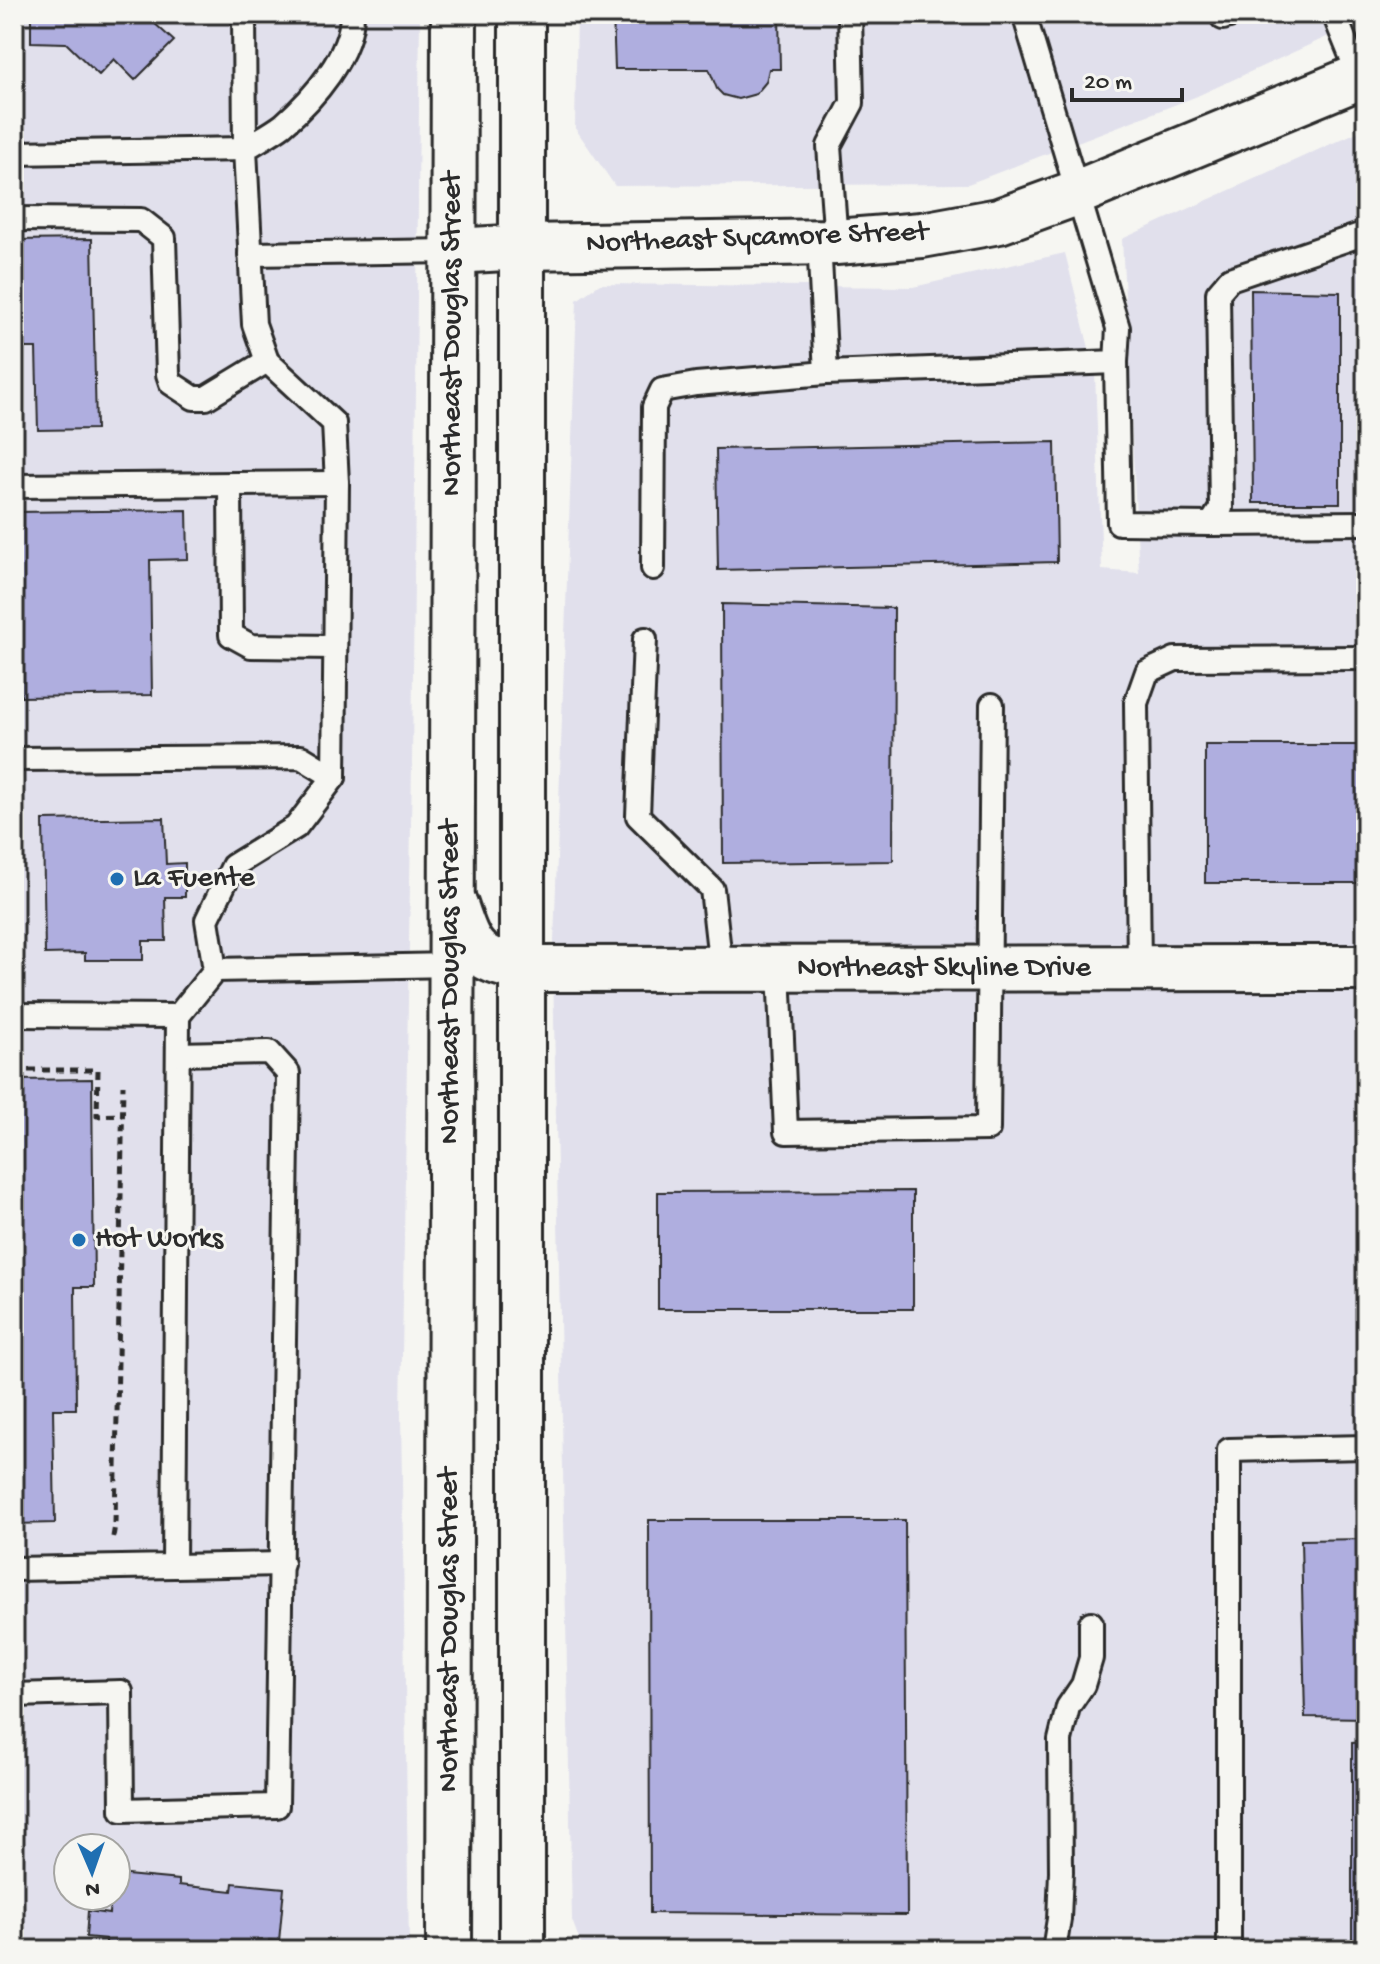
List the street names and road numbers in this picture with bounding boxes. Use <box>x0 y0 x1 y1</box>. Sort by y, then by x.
street label: Northeast Douglas Street <box>436 169 471 496</box>
street label: Northeast Sycamore Street <box>585 215 931 262</box>
street label: Northeast Douglas Street <box>434 817 469 1144</box>
street label: Northeast Skyline Drive <box>797 952 1092 987</box>
street label: Northeast Douglas Street <box>433 1465 468 1792</box>

